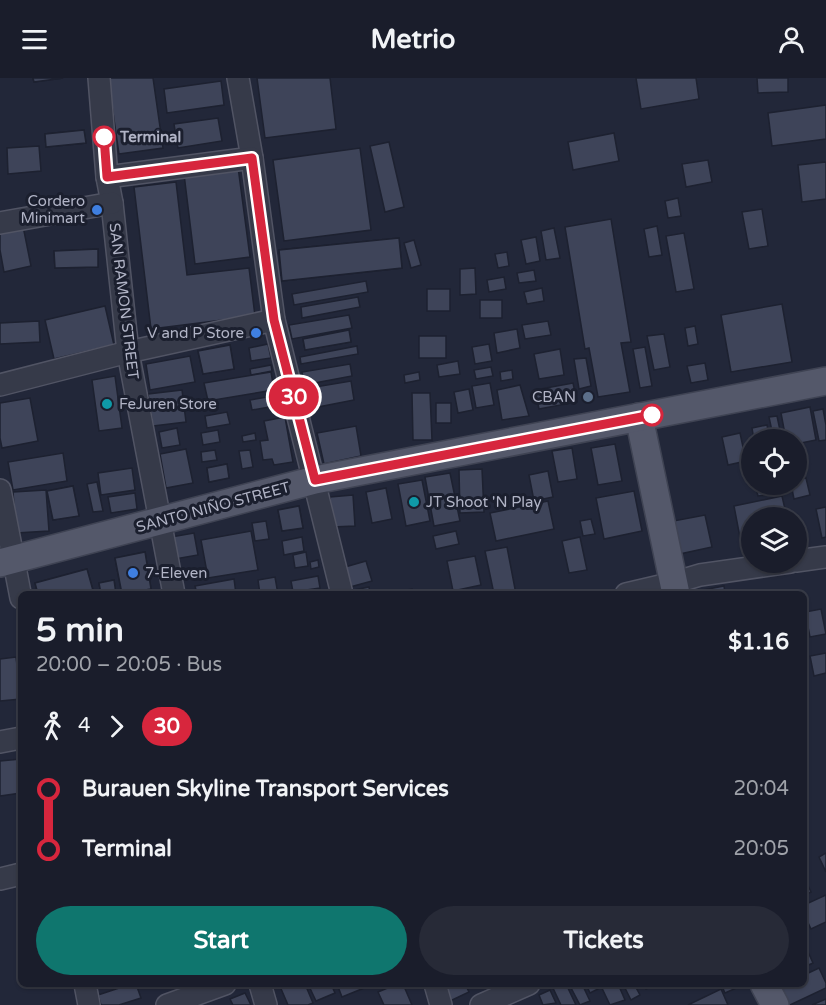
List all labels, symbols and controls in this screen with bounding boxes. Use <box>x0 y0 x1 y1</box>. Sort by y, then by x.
icon: menu <box>18 23 51 56</box>
text: Metrio <box>371 23 455 56</box>
icon: person <box>775 23 808 56</box>
marker: Terminal <box>93 126 115 148</box>
place label: Terminal <box>119 128 181 146</box>
place label: Cordero Minimart <box>20 192 85 227</box>
marker: Cordero Minimart <box>90 203 104 217</box>
street label: SAN RAMON STREET <box>105 222 143 380</box>
place label: V and P Store <box>147 324 244 342</box>
marker: V and P Store <box>249 326 263 340</box>
line badge: 30 <box>267 378 321 416</box>
text: 30 <box>281 385 307 410</box>
place label: CBAN <box>532 388 576 406</box>
marker: CBAN <box>581 390 595 404</box>
place label: FeJuren Store <box>119 395 217 413</box>
marker: FeJuren Store <box>100 397 114 411</box>
unlabelled marker <box>641 404 663 426</box>
map controls <box>741 429 807 573</box>
button: locate <box>741 429 807 495</box>
street label: SANTO NIÑO STREET <box>134 478 292 536</box>
place label: JT Shoot 'N Play <box>426 493 541 511</box>
marker: JT Shoot 'N Play <box>407 495 421 509</box>
button: layers <box>741 507 807 573</box>
place label: 7-Eleven <box>145 564 207 582</box>
marker: 7-Eleven <box>126 566 140 580</box>
text: 5 min <box>36 611 124 650</box>
text: $1.16 <box>728 629 789 655</box>
text: 20:00 – 20:05 · Bus <box>36 653 222 677</box>
icon: walk <box>36 710 69 743</box>
icon: forward <box>100 710 133 743</box>
text: 4 <box>78 714 91 738</box>
text: 30 <box>154 714 180 739</box>
text: Burauen Skyline Transport Services <box>82 776 449 802</box>
text: 20:04 <box>734 777 789 801</box>
text: Terminal <box>82 836 172 862</box>
text: 20:05 <box>734 837 789 861</box>
button: Start <box>36 906 407 975</box>
button: Tickets <box>419 906 789 975</box>

